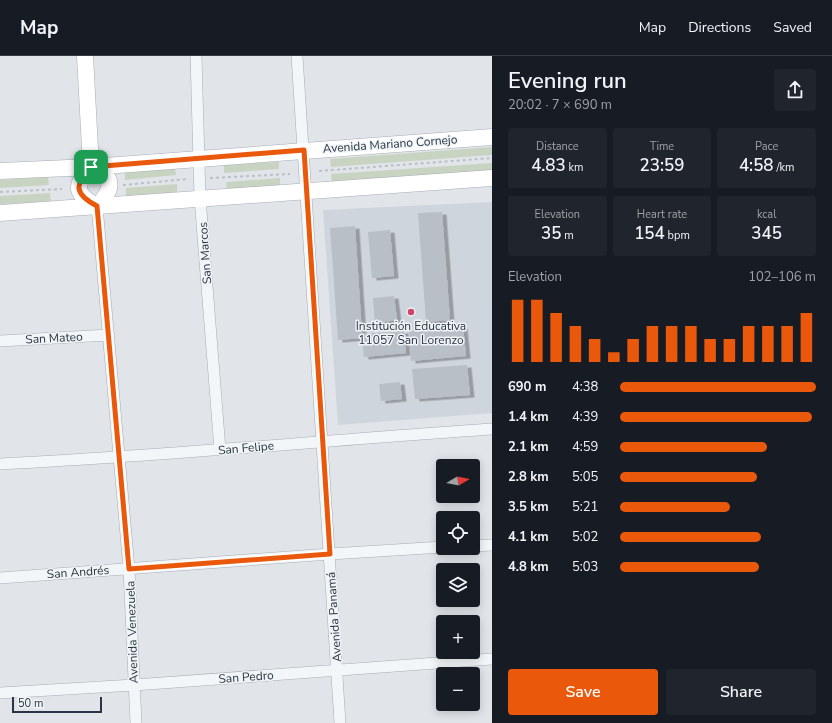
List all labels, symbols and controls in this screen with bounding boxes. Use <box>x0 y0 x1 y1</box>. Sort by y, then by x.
text: Map <box>20 15 58 41</box>
text: Map <box>639 18 666 37</box>
text: Directions <box>688 18 751 37</box>
text: Saved <box>773 18 812 37</box>
text: Evening run <box>508 66 627 96</box>
button: share <box>774 69 816 111</box>
text: 20:02 · 7 × 690 m <box>508 96 612 114</box>
street label: Avenida Mariano Cornejo <box>322 131 458 157</box>
text: Distance <box>536 139 579 154</box>
text: Time <box>650 139 674 154</box>
text: Pace <box>755 139 778 154</box>
pin <box>74 150 108 184</box>
text: 4.83 <box>531 154 566 177</box>
text: 23:59 <box>640 154 684 177</box>
text: 4:58 <box>739 154 774 177</box>
icon: arrive <box>80 156 102 178</box>
text: km <box>566 160 584 175</box>
text: /km <box>774 160 794 175</box>
text: Elevation <box>535 207 580 222</box>
text: Heart rate <box>637 207 687 222</box>
text: kcal <box>757 207 776 222</box>
street label: San Marcos <box>195 221 215 285</box>
text: 35 <box>541 222 561 245</box>
text: 154 <box>634 222 665 245</box>
text: 345 <box>751 222 782 245</box>
text: m <box>561 228 574 243</box>
text: bpm <box>665 228 690 243</box>
text: Elevation <box>508 268 562 286</box>
text: 102–106 m <box>748 268 816 286</box>
marker: Institución Educativa 11057 San Lorenzo <box>406 307 416 317</box>
place label: Institución Educativa 11057 San Lorenzo <box>356 318 466 348</box>
street label: San Mateo <box>25 328 83 347</box>
text: 690 m <box>508 378 546 396</box>
text: 4:38 <box>572 378 598 396</box>
text: 1.4 km <box>508 408 549 426</box>
text: 4:39 <box>572 408 598 426</box>
street label: San Felipe <box>217 438 275 458</box>
text: 2.1 km <box>508 438 549 456</box>
text: 4:59 <box>572 438 598 456</box>
north arrow <box>436 459 480 503</box>
map controls <box>436 459 480 711</box>
text: 2.8 km <box>508 468 549 486</box>
text: 5:05 <box>572 468 598 486</box>
text: 3.5 km <box>508 498 549 516</box>
text: 5:21 <box>572 498 598 516</box>
button: locate <box>436 511 480 555</box>
text: 4.1 km <box>508 528 549 546</box>
text: 5:02 <box>572 528 598 546</box>
text: 4.8 km <box>508 558 549 576</box>
text: 5:03 <box>572 558 598 576</box>
street label: San Andrés <box>46 562 110 582</box>
button: layers <box>436 563 480 607</box>
street label: Avenida Panamá <box>323 571 345 663</box>
street label: Avenida Venezuela <box>122 580 142 684</box>
button: + <box>436 615 480 659</box>
street label: San Pedro <box>218 667 274 687</box>
button: − <box>436 667 480 711</box>
button: Save <box>508 669 658 715</box>
button: Share <box>666 669 816 715</box>
scale bar <box>12 695 102 714</box>
text: 50 m <box>18 696 43 711</box>

